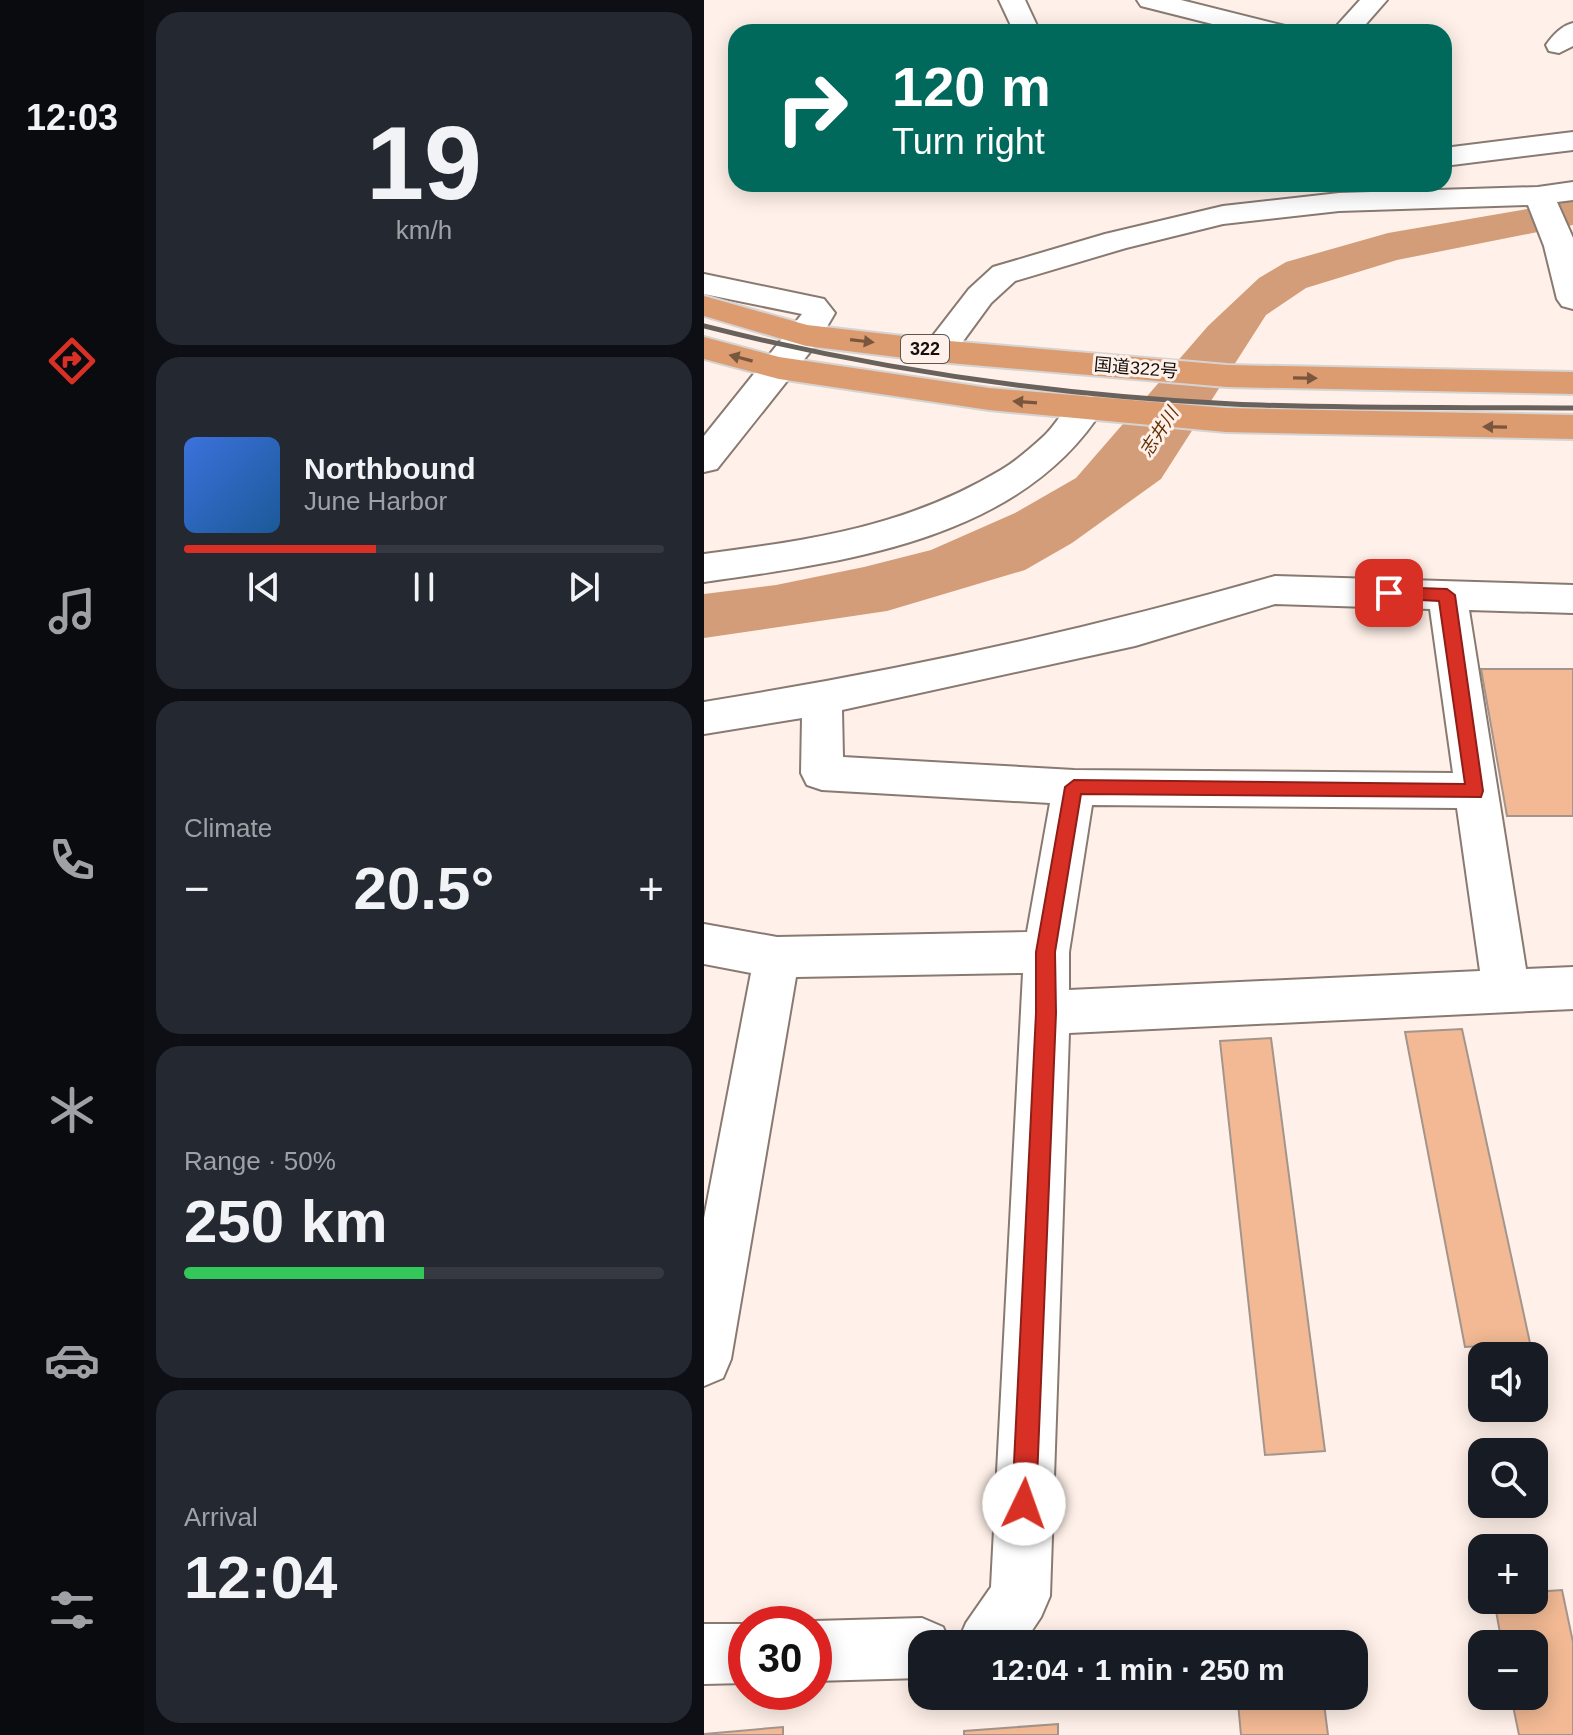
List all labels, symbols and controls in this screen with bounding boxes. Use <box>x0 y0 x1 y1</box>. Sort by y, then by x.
text: 120 m <box>892 55 1051 118</box>
icon: right <box>760 56 864 160</box>
text: 12:03 <box>26 97 118 138</box>
text: 19 <box>366 105 482 221</box>
text: Turn right <box>892 121 1045 162</box>
text: km/h <box>396 215 452 245</box>
icon: directions <box>44 333 100 389</box>
one-way arrow <box>850 335 875 348</box>
road number: 322 <box>901 335 949 363</box>
one-way arrow <box>728 351 753 363</box>
street label: 国道322号 <box>1093 354 1179 382</box>
one-way arrow <box>1293 371 1318 384</box>
one-way arrow <box>1012 395 1037 408</box>
water label: 志井川 <box>1136 402 1183 460</box>
one-way arrow <box>1482 420 1507 433</box>
text: Northbound <box>304 452 476 485</box>
text: June Harbor <box>304 486 447 516</box>
pin <box>1355 559 1423 627</box>
icon: previous <box>242 565 286 609</box>
icon: pause <box>402 565 446 609</box>
icon: next <box>562 565 606 609</box>
icon: arrive <box>1367 571 1411 615</box>
icon: music <box>44 583 100 639</box>
text: Climate <box>184 813 272 843</box>
icon: phone <box>44 832 100 888</box>
text: 20.5° <box>354 855 494 922</box>
text: − <box>184 864 210 913</box>
text: + <box>638 864 664 913</box>
icon: climate <box>44 1082 100 1138</box>
text: Range · 50% <box>184 1146 336 1176</box>
text: 250 km <box>184 1188 388 1255</box>
icon: car <box>44 1332 100 1388</box>
map controls <box>1468 1342 1548 1710</box>
button: sound <box>1468 1342 1548 1422</box>
button: search <box>1468 1438 1548 1518</box>
position arrow <box>982 1462 1066 1546</box>
text: Arrival <box>184 1502 258 1532</box>
button: + <box>1468 1534 1548 1614</box>
text: 12:04 <box>184 1544 337 1611</box>
icon: filters <box>44 1582 100 1638</box>
speed limit sign: 30 <box>728 1606 832 1710</box>
button: − <box>1468 1630 1548 1710</box>
text: 12:04 · 1 min · 250 m <box>991 1653 1285 1686</box>

